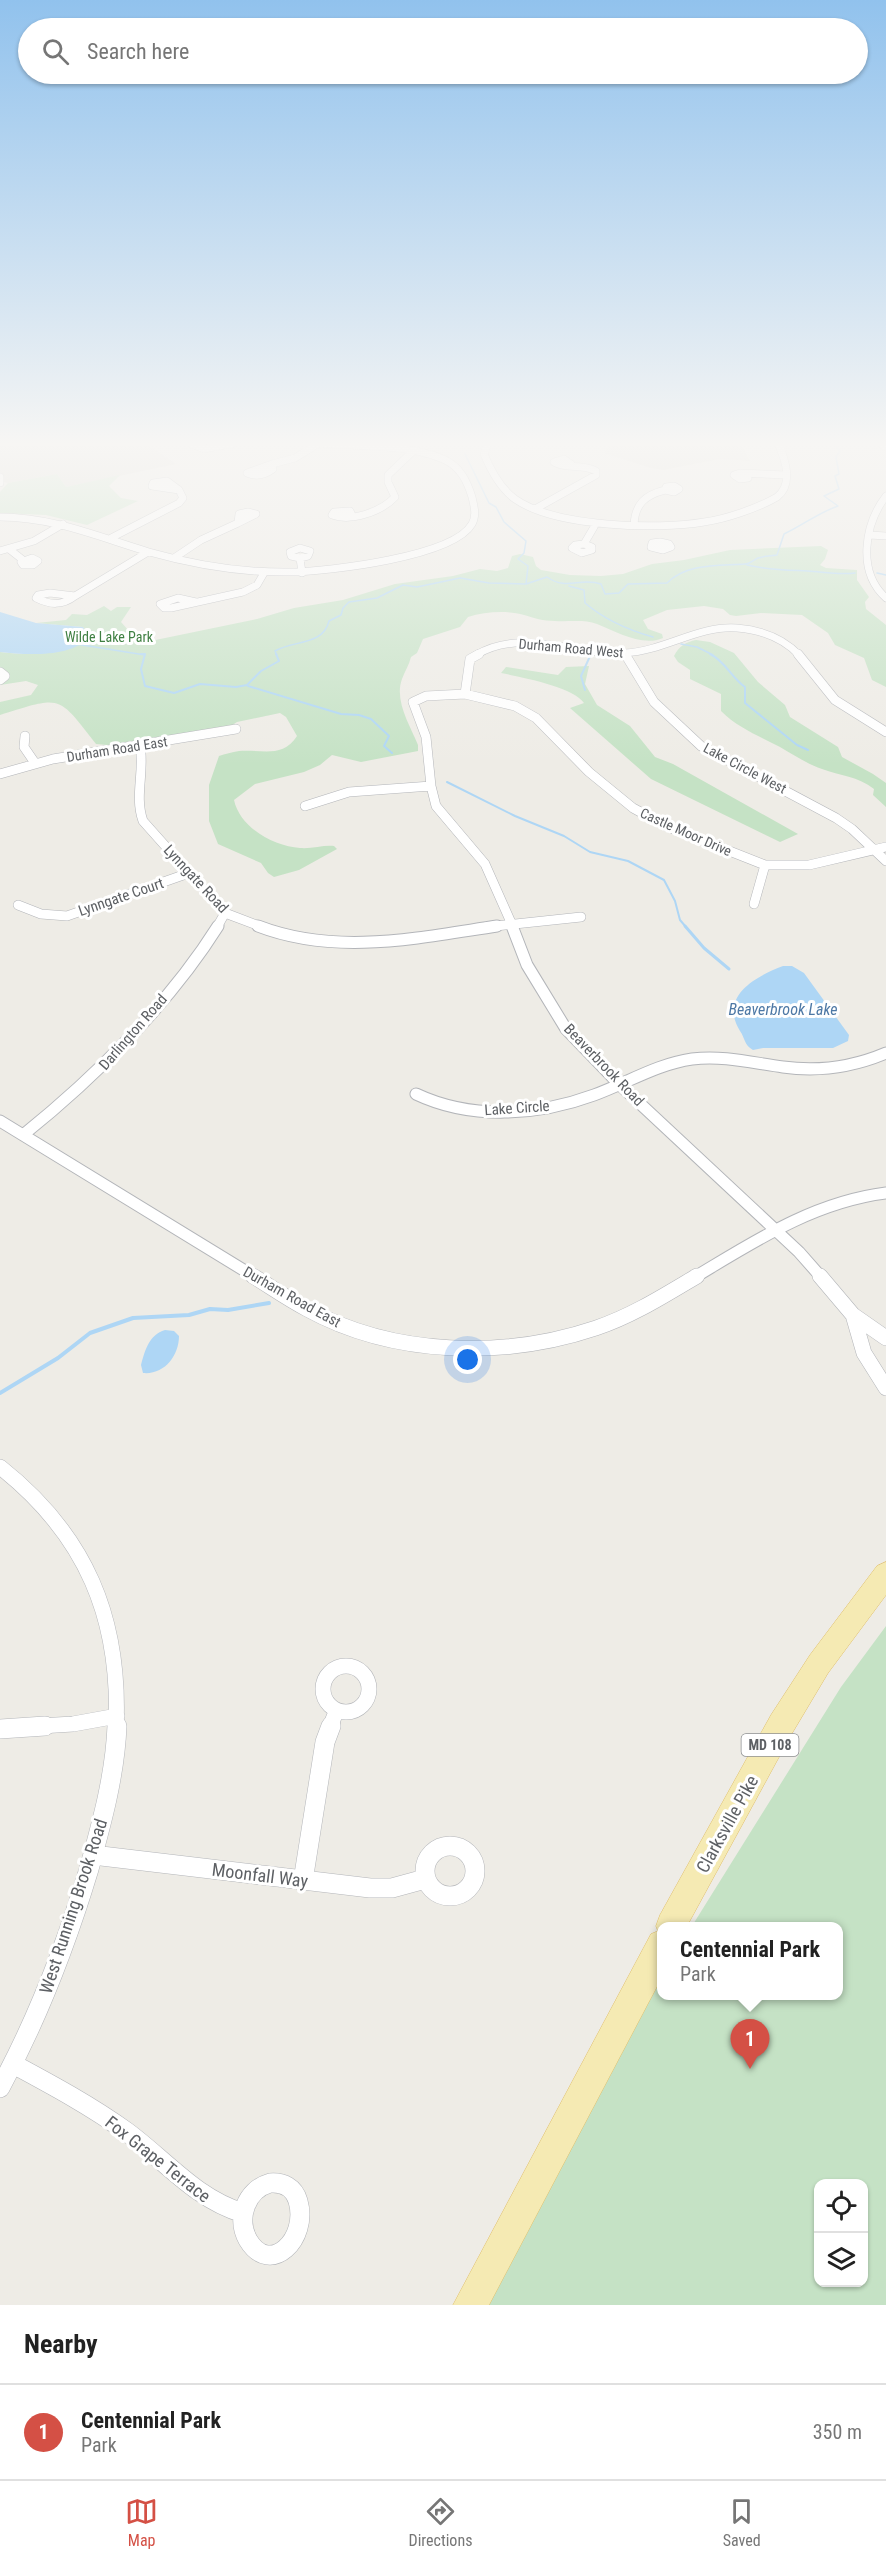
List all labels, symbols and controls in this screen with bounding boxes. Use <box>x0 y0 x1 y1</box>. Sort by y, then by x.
search box <box>18 18 868 84</box>
icon: search <box>39 35 72 68</box>
text: Search here <box>87 39 189 64</box>
park label: Wilde Lake Park <box>65 629 154 645</box>
street label: Durham Road West <box>518 635 624 661</box>
street label: Durham Road East <box>65 733 169 765</box>
street label: Lake Circle West <box>701 739 789 797</box>
street label: Castle Moor Drive <box>638 805 735 859</box>
street label: Lynngate Road <box>160 841 232 917</box>
street label: Lynngate Court <box>76 874 166 920</box>
street label: Darlington Road <box>95 990 171 1074</box>
water label: Beaverbrook Lake <box>729 1000 837 1019</box>
street label: Beaverbrook Road <box>560 1020 648 1110</box>
street label: Lake Circle <box>484 1097 550 1119</box>
street label: Durham Road East <box>240 1263 344 1331</box>
your location <box>453 1345 482 1374</box>
road number: MD 108 <box>742 1734 798 1756</box>
street label: Clarksville Pike <box>692 1772 762 1876</box>
street label: West Running Brook Road <box>35 1816 111 1996</box>
street label: Moonfall Way <box>211 1859 310 1891</box>
popup <box>657 1922 843 2000</box>
text: Centennial Park <box>680 1937 820 1962</box>
text: Park <box>680 1962 716 1986</box>
pin: 1 <box>730 2020 770 2069</box>
street label: Fox Grape Terrace <box>101 2111 215 2207</box>
map controls <box>814 2179 868 2287</box>
button: locate <box>814 2179 868 2233</box>
button: layers <box>814 2233 868 2287</box>
text: Nearby <box>24 2329 98 2359</box>
text: Centennial Park <box>81 2408 221 2433</box>
text: 1 <box>38 2420 49 2444</box>
text: 350 m <box>813 2420 862 2444</box>
text: Park <box>81 2433 117 2457</box>
tab: Map <box>125 2495 158 2550</box>
tab: Directions <box>409 2495 472 2550</box>
tab: Saved <box>723 2495 761 2550</box>

